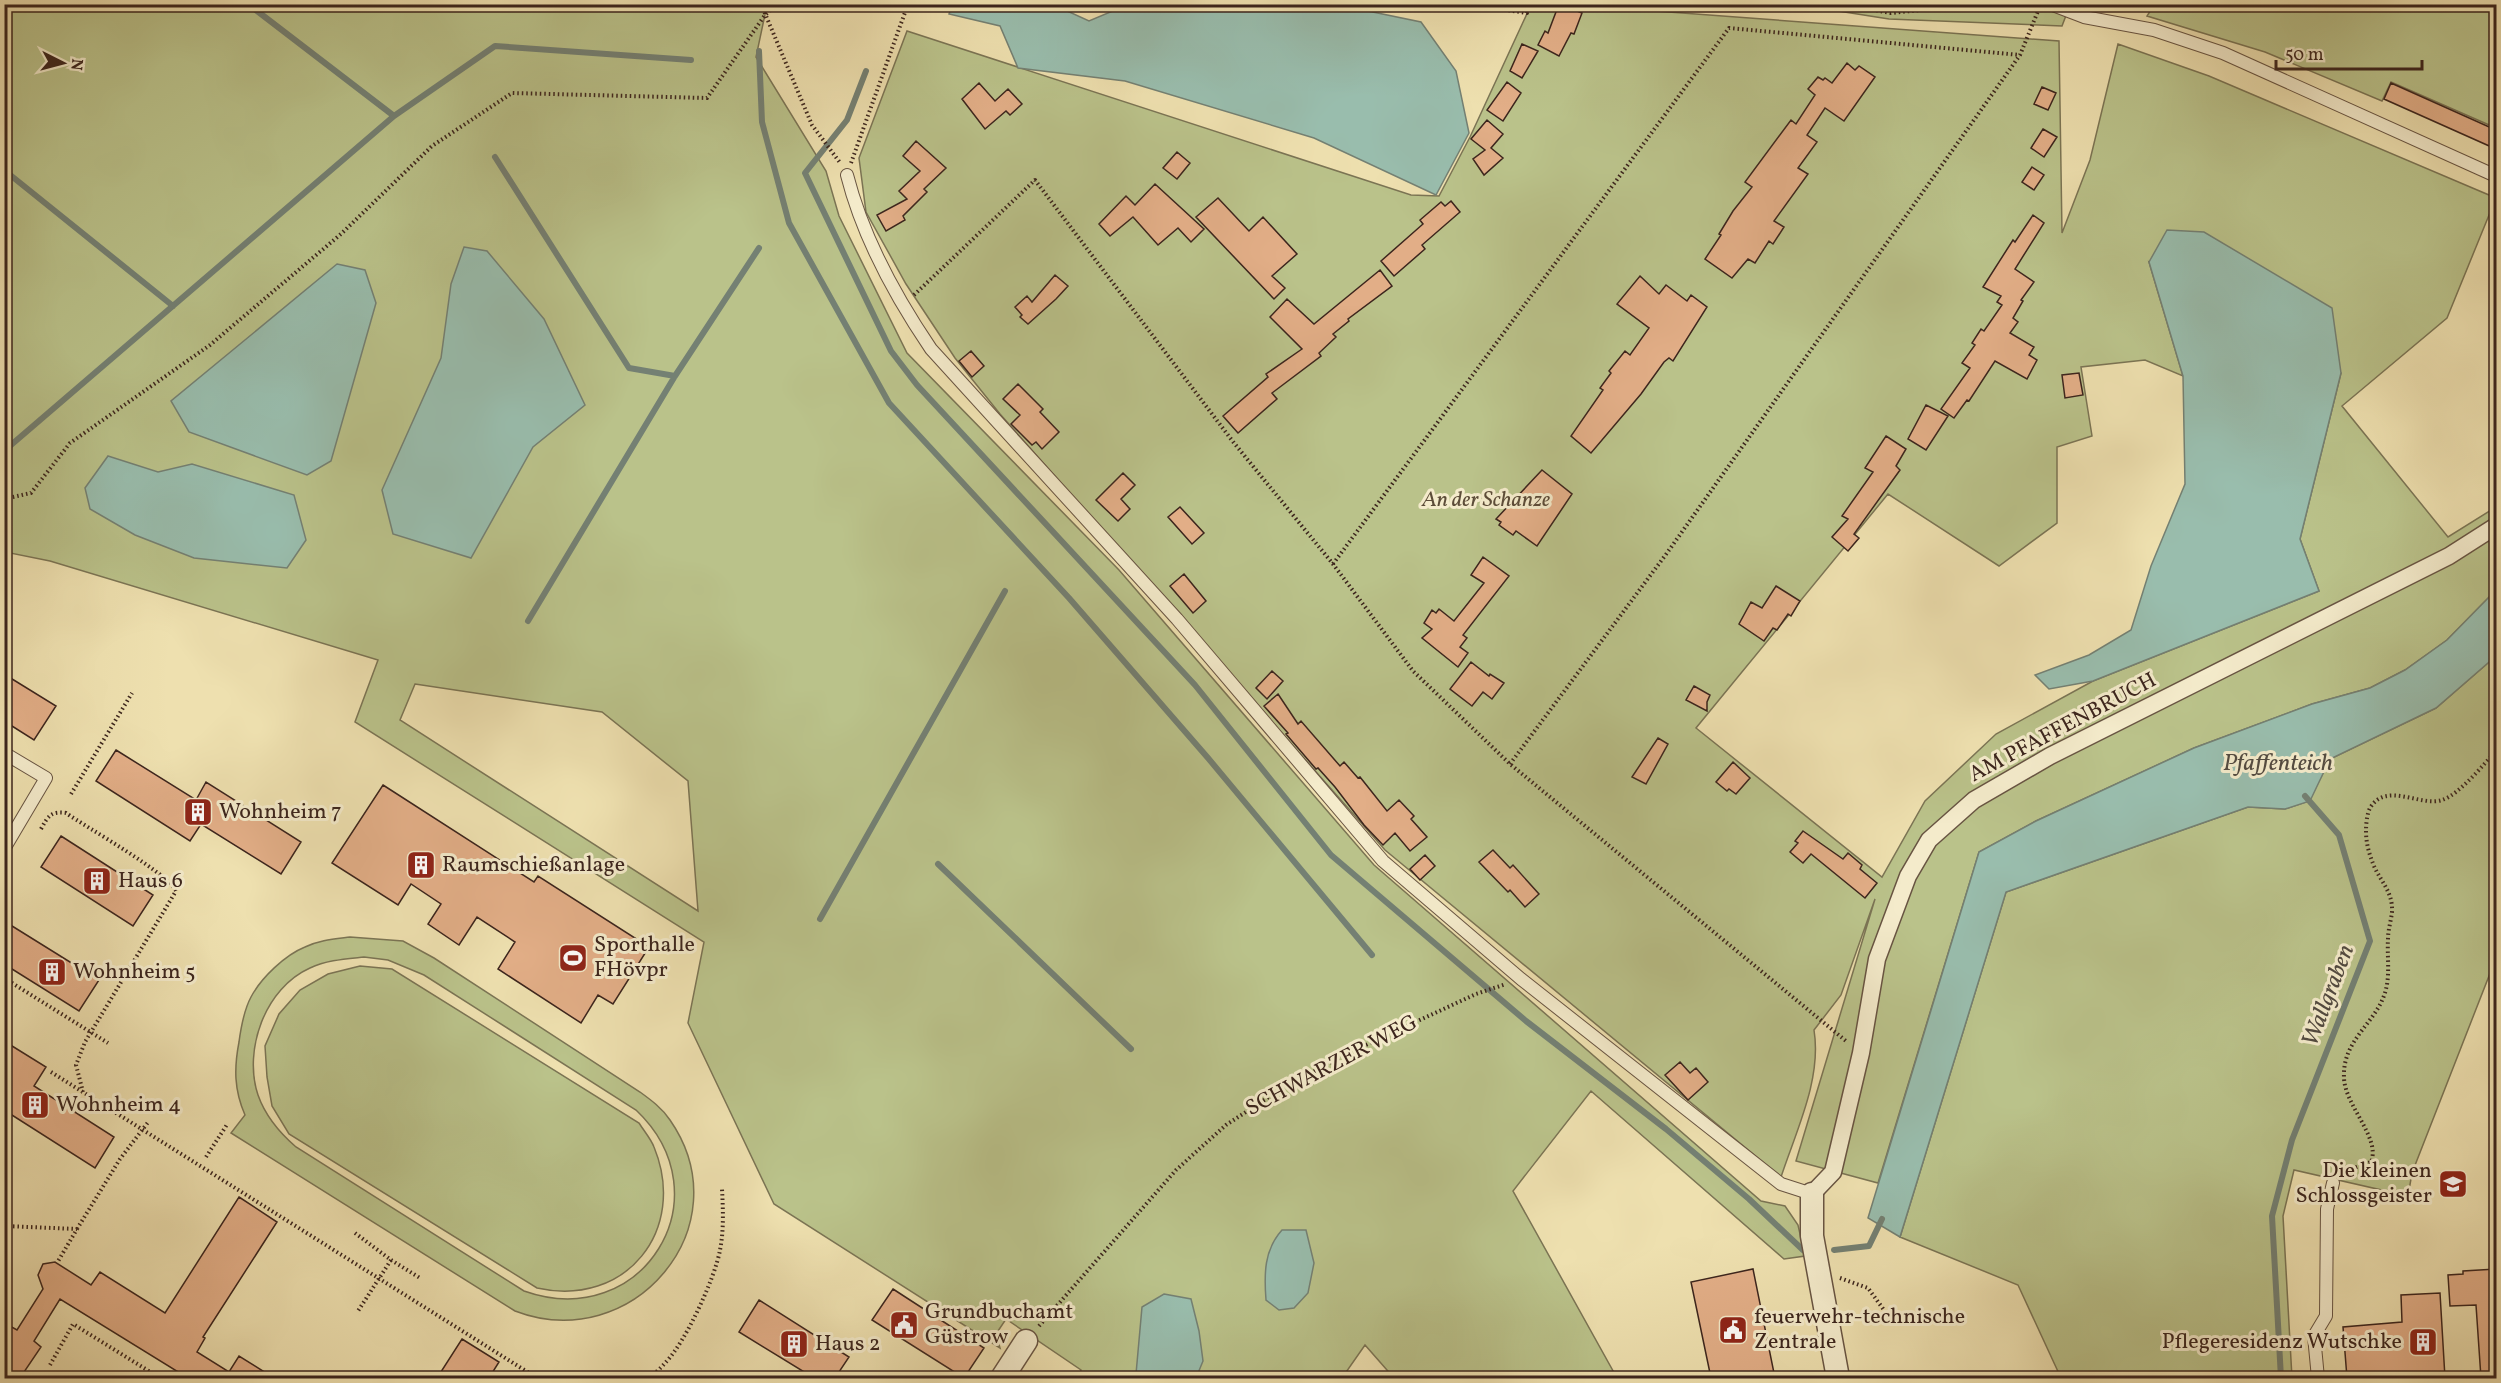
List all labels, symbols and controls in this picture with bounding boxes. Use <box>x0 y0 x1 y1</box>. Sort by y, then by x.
north arrow <box>33 33 93 93</box>
scale bar <box>2276 33 2422 71</box>
text: 50 m <box>2285 43 2324 68</box>
text: N <box>64 57 87 72</box>
park label: An der Schanze <box>1421 485 1550 516</box>
street label: AM PFAFFENBRUCH <box>1964 665 2162 791</box>
water label: Pfaffenteich <box>2223 747 2333 781</box>
building icon: Wohnheim 7 <box>182 796 214 828</box>
place label: Wohnheim 7 <box>219 797 342 828</box>
building icon: Raumschießanlage <box>405 849 437 881</box>
place label: Raumschießanlage <box>442 850 625 881</box>
building icon: Haus 6 <box>81 865 113 897</box>
place label: Haus 6 <box>118 866 183 897</box>
place label: Sporthalle FHövpr <box>594 930 695 986</box>
water label: Wallgraben <box>2294 940 2364 1052</box>
sports icon: Sporthalle FHövpr <box>557 942 589 974</box>
building icon: Wohnheim 5 <box>36 956 68 988</box>
place label: Wohnheim 5 <box>73 957 196 988</box>
street label: SCHWARZER WEG <box>1241 1008 1423 1124</box>
building icon: Wohnheim 4 <box>19 1089 51 1121</box>
place label: Wohnheim 4 <box>56 1090 181 1121</box>
place label: Die kleinen Schlossgeister <box>2295 1156 2432 1212</box>
school or university icon: Die kleinen Schlossgeister <box>2437 1168 2469 1200</box>
place label: Grundbuchamt Güstrow <box>925 1297 1074 1353</box>
place label: feuerwehr-technische Zentrale <box>1754 1302 1965 1358</box>
public building icon: Grundbuchamt Güstrow <box>888 1309 920 1341</box>
public building icon: feuerwehr-technische Zentrale <box>1717 1314 1749 1346</box>
building icon: Pflegeresidenz Wutschke <box>2407 1326 2439 1358</box>
place label: Pflegeresidenz Wutschke <box>2162 1327 2402 1358</box>
building icon: Haus 2 <box>778 1328 810 1360</box>
place label: Haus 2 <box>815 1329 881 1360</box>

